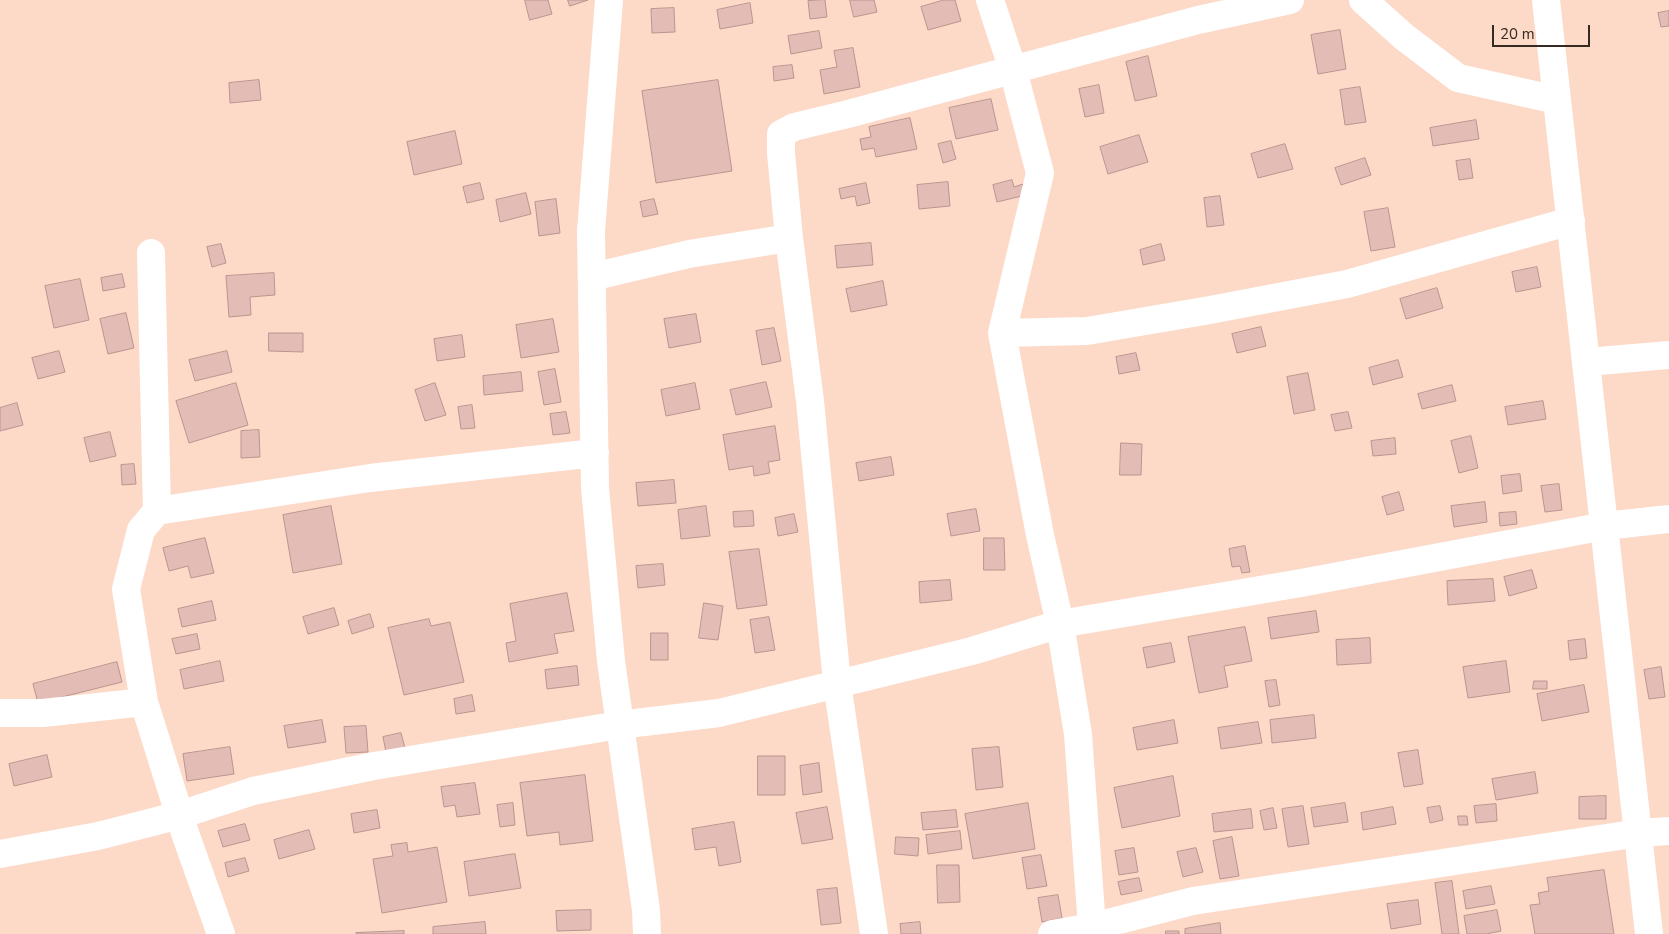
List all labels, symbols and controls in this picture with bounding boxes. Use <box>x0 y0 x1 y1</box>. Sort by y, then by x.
scale bar <box>1494 15 1592 47</box>
text: 20 m <box>1500 24 1535 44</box>

